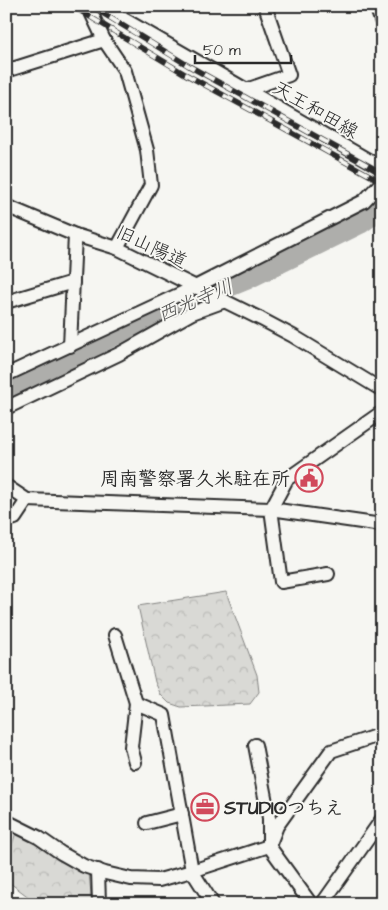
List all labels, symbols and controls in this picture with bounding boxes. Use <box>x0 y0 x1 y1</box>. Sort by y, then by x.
scale bar <box>195 32 292 64</box>
text: 50 m <box>203 40 241 61</box>
street label: 天王和田線 <box>267 75 363 146</box>
street label: 旧山陽道 <box>111 219 192 276</box>
water label: 西光寺川 <box>153 272 238 329</box>
public building icon: 周南警察署久米駐在所 <box>294 463 324 493</box>
place label: 周南警察署久米駐在所 <box>100 466 290 493</box>
office icon: STUDIOつちえ <box>190 792 220 822</box>
place label: STUDIOつちえ <box>223 795 344 822</box>

